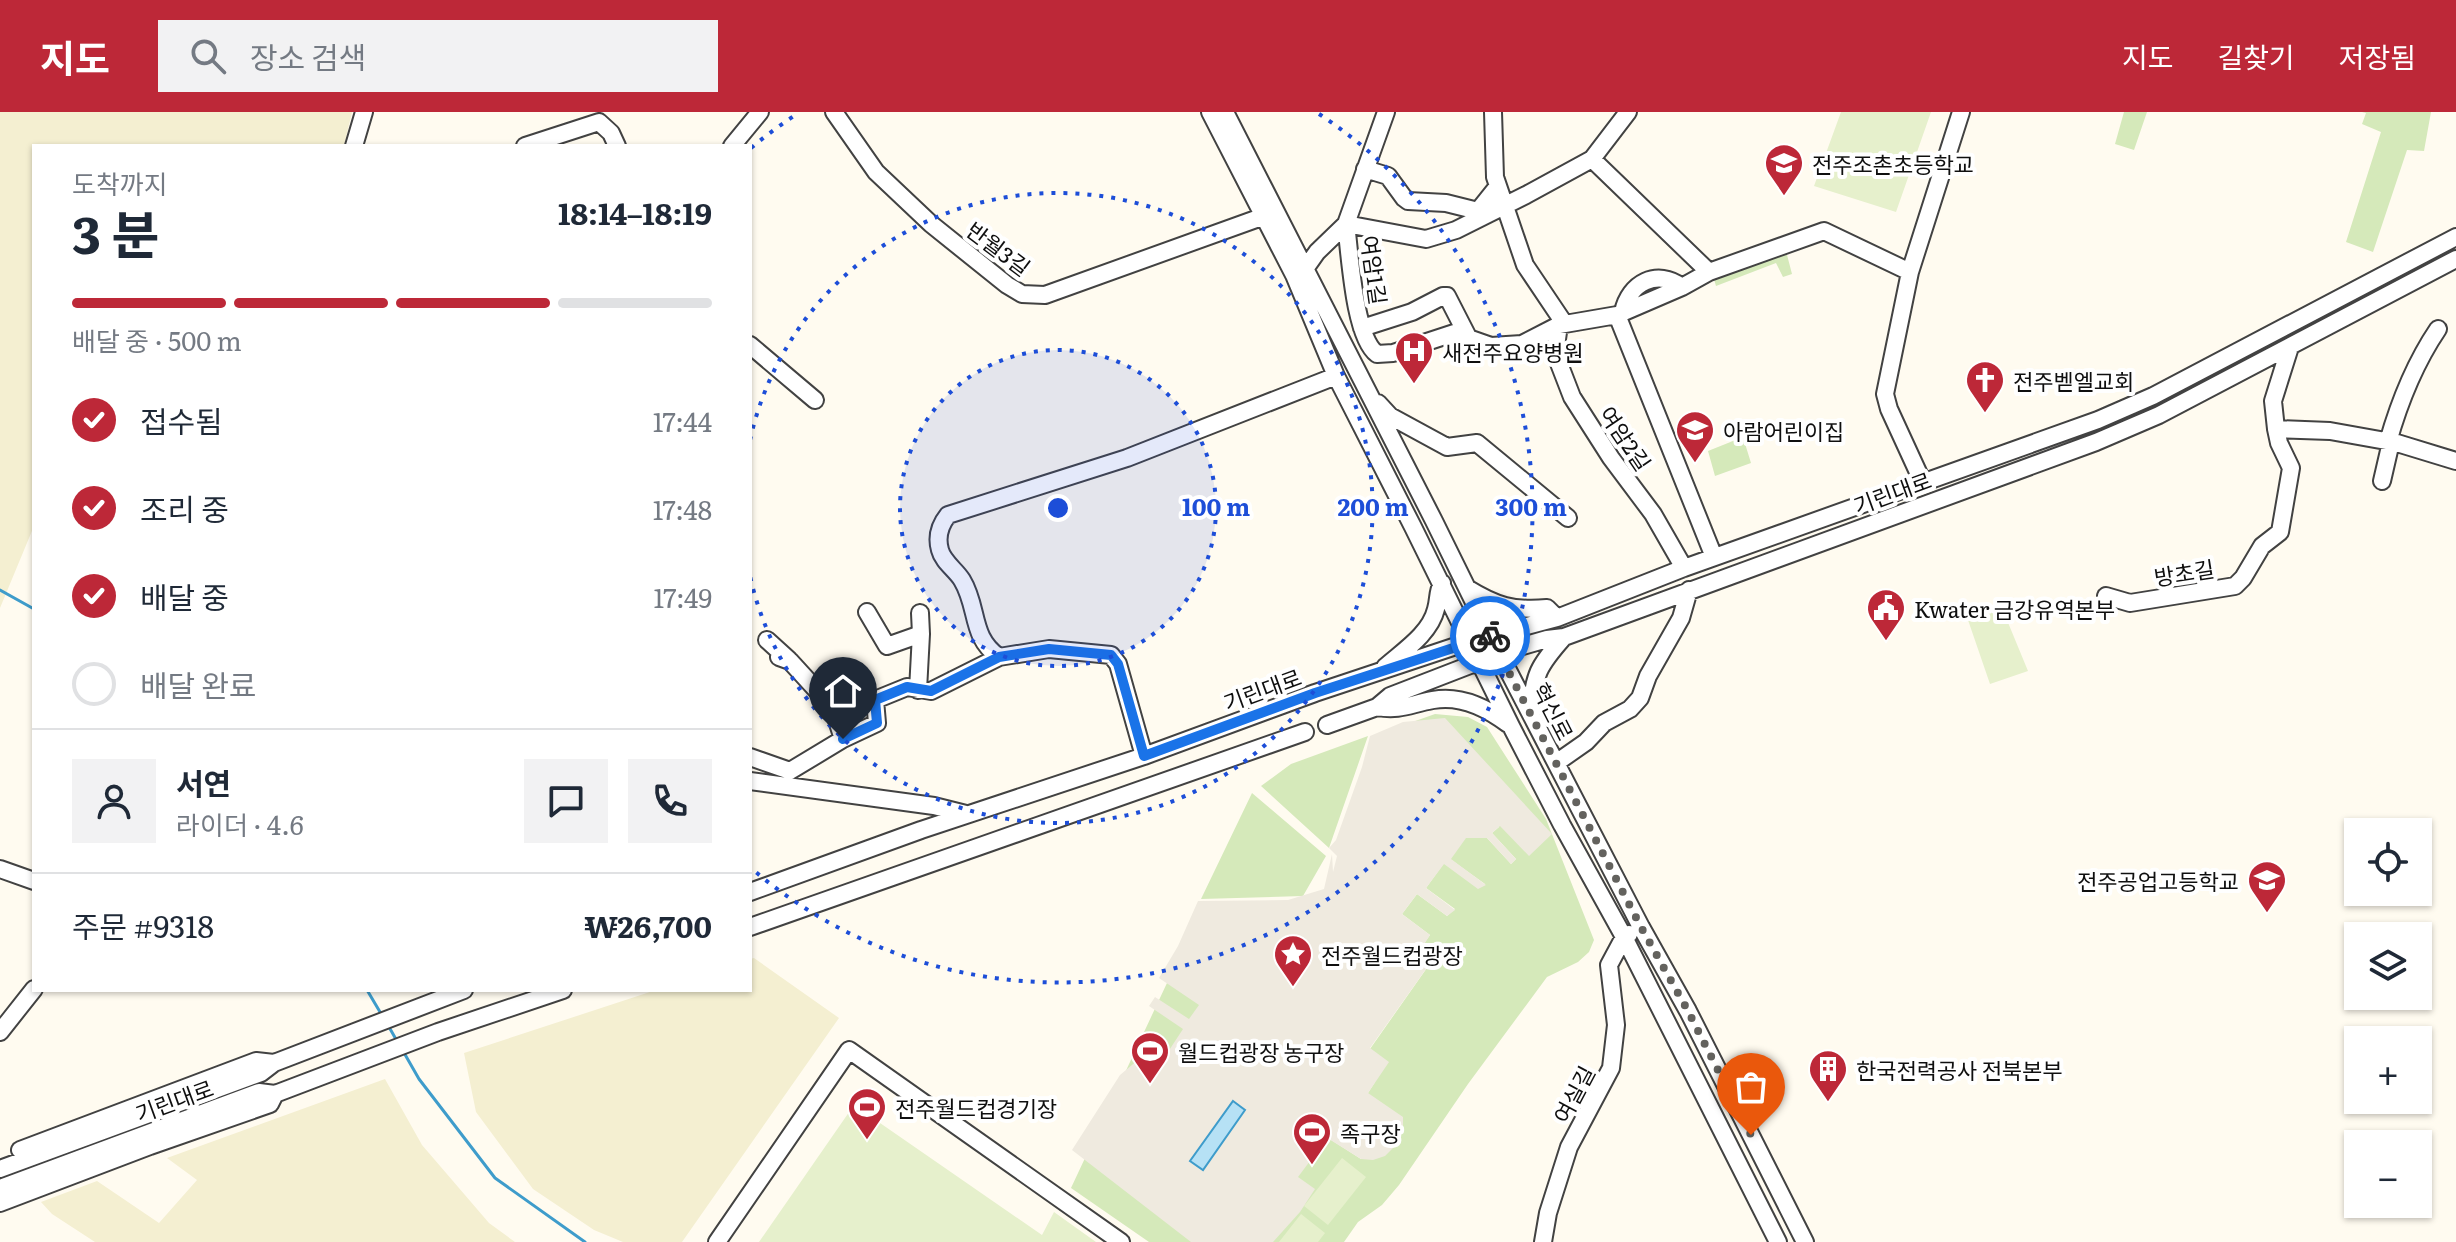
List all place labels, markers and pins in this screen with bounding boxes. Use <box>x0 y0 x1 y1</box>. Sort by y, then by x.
school or university icon: 전주조촌초등학교 <box>1763 142 1805 197</box>
place label: 전주조촌초등학교 <box>1812 147 1974 180</box>
hospital icon: 새전주요양병원 <box>1393 330 1435 385</box>
place label: 새전주요양병원 <box>1442 335 1584 368</box>
church icon: 전주벧엘교회 <box>1964 359 2006 414</box>
place label: 전주벧엘교회 <box>2013 364 2134 397</box>
school or university icon: 아람어린이집 <box>1674 409 1716 464</box>
place label: 아람어린이집 <box>1723 414 1844 447</box>
centre of rings <box>1044 494 1072 522</box>
public building icon: Kwater 금강유역본부 <box>1865 587 1907 642</box>
place label: Kwater 금강유역본부 <box>1914 592 2115 625</box>
pin <box>809 657 877 739</box>
school or university icon: 전주공업고등학교 <box>2246 859 2288 914</box>
place label: 전주공업고등학교 <box>2077 864 2239 897</box>
place icon: 전주월드컵광장 <box>1272 933 1314 988</box>
place label: 전주월드컵광장 <box>1321 938 1463 971</box>
sports icon: 월드컵광장 농구장 <box>1129 1030 1171 1085</box>
place label: 월드컵광장 농구장 <box>1178 1035 1344 1068</box>
building icon: 한국전력공사 전북본부 <box>1807 1048 1849 1103</box>
pin <box>1717 1053 1785 1135</box>
place label: 한국전력공사 전북본부 <box>1856 1053 2063 1086</box>
sports icon: 전주월드컵경기장 <box>846 1086 888 1141</box>
place label: 전주월드컵경기장 <box>895 1091 1057 1124</box>
sports icon: 족구장 <box>1291 1111 1333 1166</box>
place label: 족구장 <box>1340 1116 1401 1149</box>

